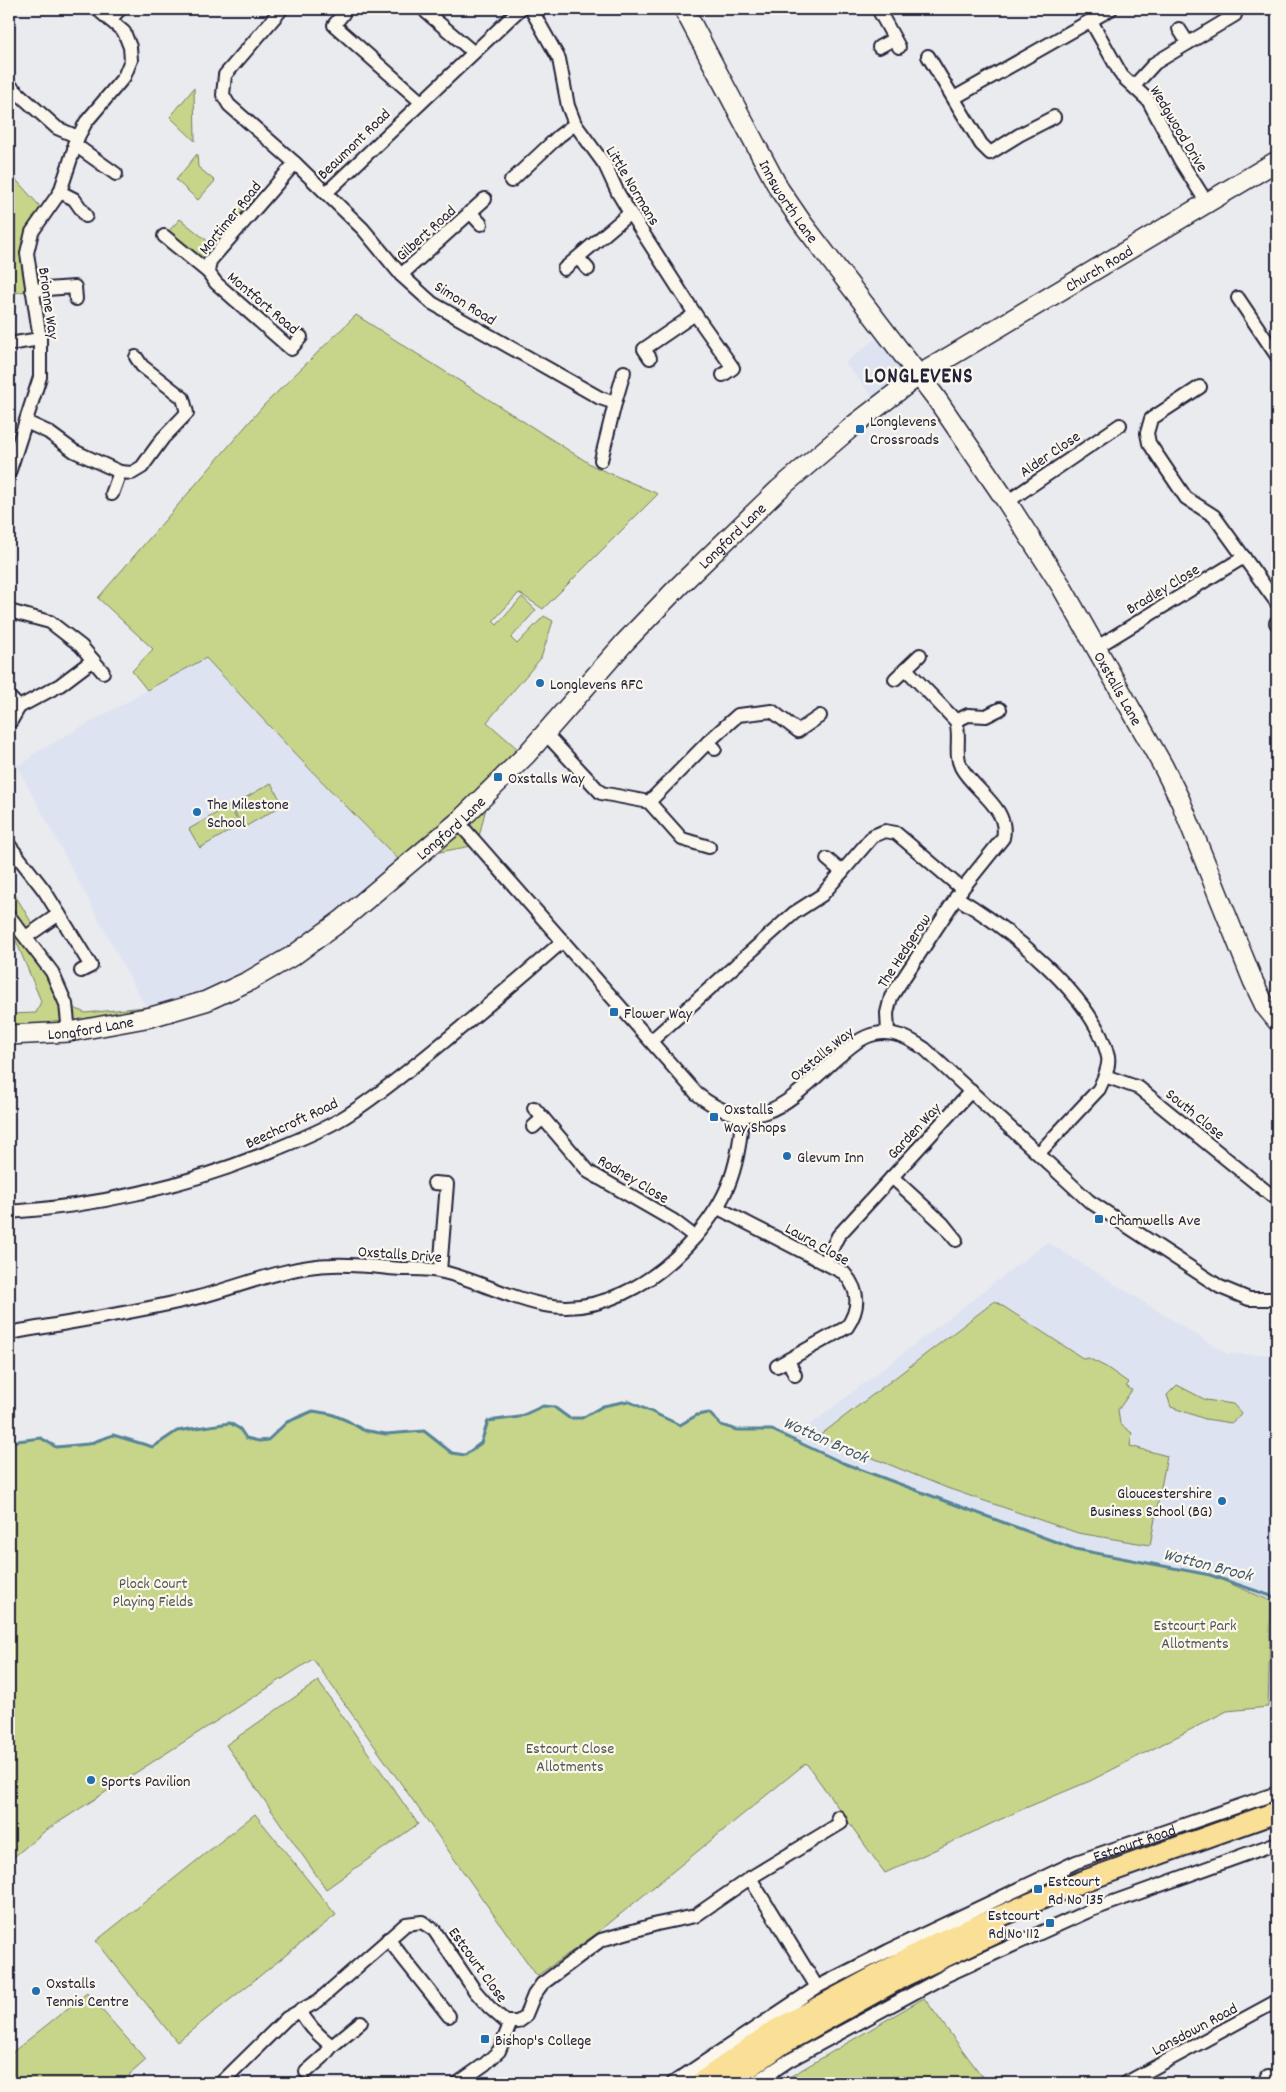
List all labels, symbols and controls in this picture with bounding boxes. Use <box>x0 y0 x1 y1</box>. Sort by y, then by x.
street label: Wedgwood Drive <box>1143 82 1213 177</box>
street label: Beaumont Road <box>313 104 397 186</box>
street label: Little Normans <box>599 142 665 231</box>
street label: Innsworth Lane <box>752 156 823 249</box>
street label: Mortimer Road <box>194 177 268 260</box>
street label: Gilbert Road <box>391 200 462 267</box>
street label: Church Road <box>1062 241 1138 299</box>
street label: Brionne Way <box>31 266 64 341</box>
street label: Montfort Road <box>221 267 303 341</box>
street label: Simon Road <box>429 276 500 332</box>
district label: LONGLEVENS <box>864 363 974 393</box>
place label: Longlevens Crossroads <box>870 411 939 452</box>
marker: Longlevens Crossroads <box>854 423 866 435</box>
street label: Alder Close <box>1015 426 1086 484</box>
street label: Longford Lane <box>694 499 772 575</box>
street label: Bradley Close <box>1122 559 1204 621</box>
street label: Oxstalls Lane <box>1086 648 1147 730</box>
place label: Longlevens RFC <box>550 674 643 697</box>
marker: Longlevens RFC <box>534 677 546 689</box>
place label: Oxstalls Way <box>508 768 585 791</box>
marker: Oxstalls Way <box>492 771 504 783</box>
street label: Longford Lane <box>412 792 492 867</box>
place label: The Milestone School <box>207 794 289 835</box>
marker: The Milestone School <box>191 806 203 818</box>
street label: The Hedgerow <box>872 910 938 993</box>
place label: Flower Way <box>624 1003 693 1026</box>
marker: Flower Way <box>608 1006 620 1018</box>
street label: Longford Lane <box>47 1011 136 1047</box>
street label: Oxstalls Way <box>786 1022 860 1088</box>
street label: South Close <box>1160 1084 1229 1146</box>
street label: Beechcroft Road <box>242 1093 342 1156</box>
street label: Garden Way <box>882 1098 948 1165</box>
place label: Oxstalls Way Shops <box>724 1099 787 1140</box>
marker: Oxstalls Way Shops <box>708 1111 720 1123</box>
place label: Glevum Inn <box>797 1147 864 1170</box>
street label: Rodney Close <box>593 1150 673 1211</box>
marker: Glevum Inn <box>781 1150 793 1162</box>
place label: Chamwells Ave <box>1109 1210 1201 1233</box>
marker: Chamwells Ave <box>1093 1213 1105 1225</box>
street label: Laura Close <box>780 1218 853 1272</box>
street label: Oxstalls Drive <box>357 1241 443 1270</box>
water label: Wotton Brook <box>778 1411 873 1472</box>
place label: Gloucestershire Business School (BG) <box>1090 1483 1212 1524</box>
marker: Gloucestershire Business School (BG) <box>1216 1495 1228 1507</box>
water label: Wotton Brook <box>1160 1543 1256 1590</box>
park label: Plock Court Playing Fields <box>112 1573 194 1614</box>
park label: Estcourt Park Allotments <box>1153 1615 1237 1656</box>
park label: Estcourt Close Allotments <box>526 1738 614 1779</box>
place label: Sports Pavilion <box>101 1771 190 1794</box>
marker: Sports Pavilion <box>85 1774 97 1786</box>
street label: Estcourt Road <box>1090 1820 1179 1869</box>
place label: Estcourt Rd No 135 <box>1048 1871 1104 1912</box>
marker: Estcourt Rd No 135 <box>1032 1883 1044 1895</box>
place label: Estcourt Rd No 112 <box>988 1905 1040 1946</box>
marker: Estcourt Rd No 112 <box>1044 1917 1056 1929</box>
street label: Estcourt Close <box>442 1923 512 2008</box>
place label: Oxstalls Tennis Centre <box>46 1973 129 2014</box>
marker: Oxstalls Tennis Centre <box>30 1985 42 1997</box>
street label: Lansdown Road <box>1148 1998 1242 2062</box>
place label: Bishop's College <box>495 2030 591 2053</box>
marker: Bishop's College <box>479 2033 491 2045</box>

